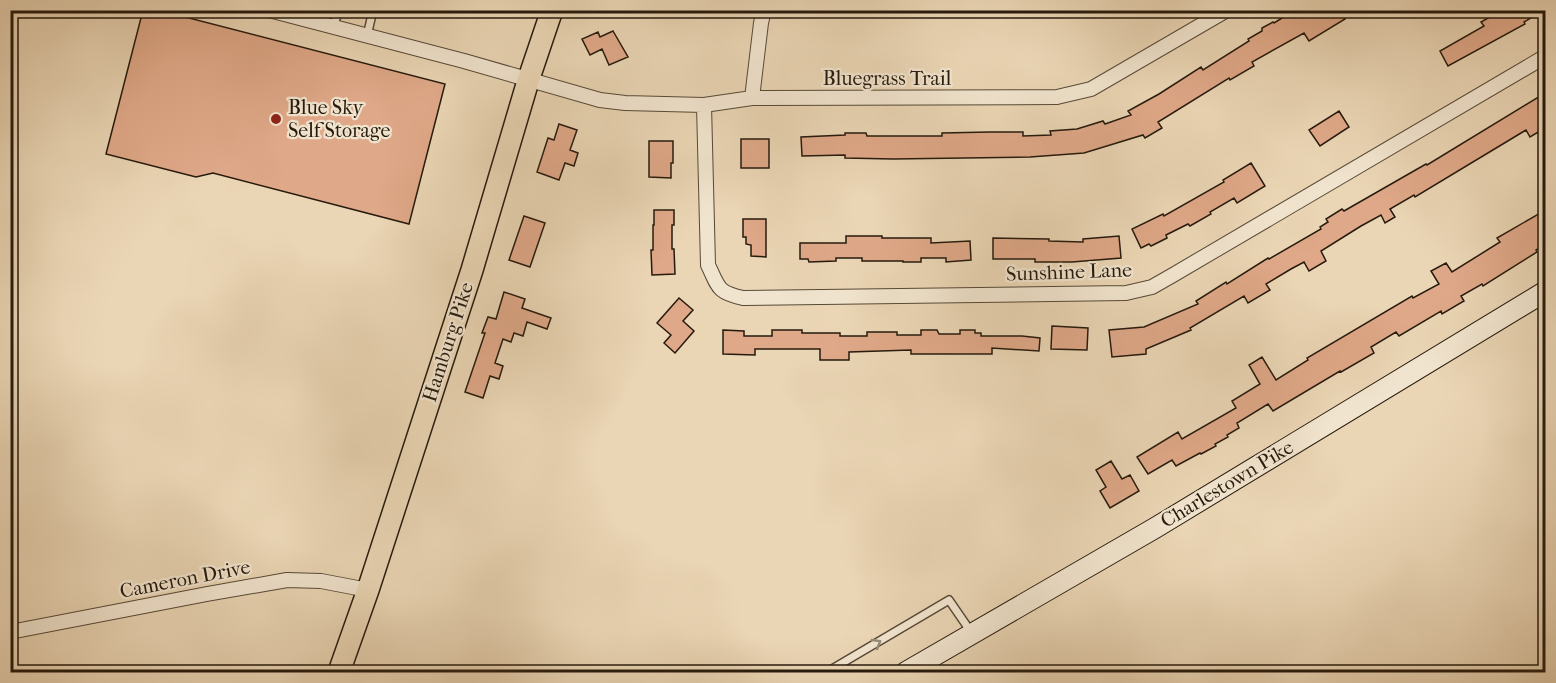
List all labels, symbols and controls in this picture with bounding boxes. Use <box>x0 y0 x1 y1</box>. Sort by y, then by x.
street label: Bluegrass Trail <box>823 67 952 90</box>
place label: Blue Sky Self Storage <box>288 96 390 142</box>
marker: Blue Sky Self Storage <box>269 112 283 126</box>
street label: Sunshine Lane <box>1006 258 1133 286</box>
street label: Hamburg Pike <box>418 279 478 405</box>
street label: Charlestown Pike <box>1157 435 1298 533</box>
street label: Cameron Drive <box>118 555 252 603</box>
one-way arrow <box>871 638 881 650</box>

